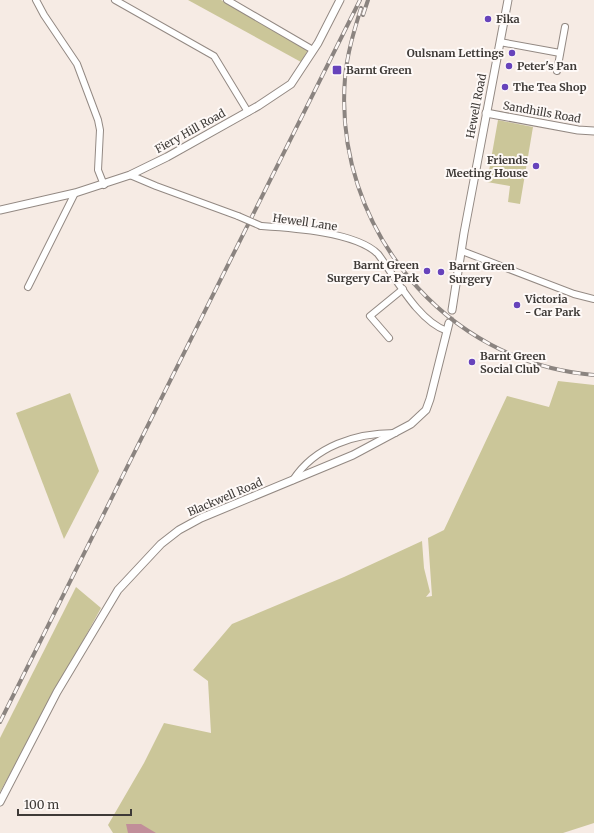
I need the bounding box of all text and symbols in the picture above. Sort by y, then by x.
place label: Fika [496,12,520,26]
marker: Fika [483,14,493,24]
place label: Oulsnam Lettings [407,46,504,60]
marker: Oulsnam Lettings [507,48,517,58]
place label: Peter's Pan [517,59,577,73]
marker: Peter's Pan [504,61,514,71]
place label: Barnt Green [346,63,412,77]
marker: Barnt Green [331,64,343,76]
street label: Hewell Road [463,72,489,140]
place label: The Tea Shop [513,80,586,94]
marker: The Tea Shop [500,82,510,92]
street label: Sandhills Road [502,98,582,126]
street label: Fiery Hill Road [152,106,228,156]
place label: Friends Meeting House [446,153,528,180]
marker: Friends Meeting House [531,161,541,171]
street label: Hewell Lane [272,211,338,233]
place label: Barnt Green Surgery Car Park [327,258,420,285]
place label: Barnt Green Surgery [449,259,515,286]
marker: Barnt Green Surgery Car Park [422,266,432,276]
marker: Barnt Green Surgery [436,267,446,277]
place label: Victoria - Car Park [524,292,581,319]
marker: Victoria - Car Park [512,300,522,310]
place label: Barnt Green Social Club [480,349,546,376]
marker: Barnt Green Social Club [467,357,477,367]
street label: Blackwell Road [185,475,265,519]
scale bar [18,791,131,817]
text: 100 m [24,797,59,812]

